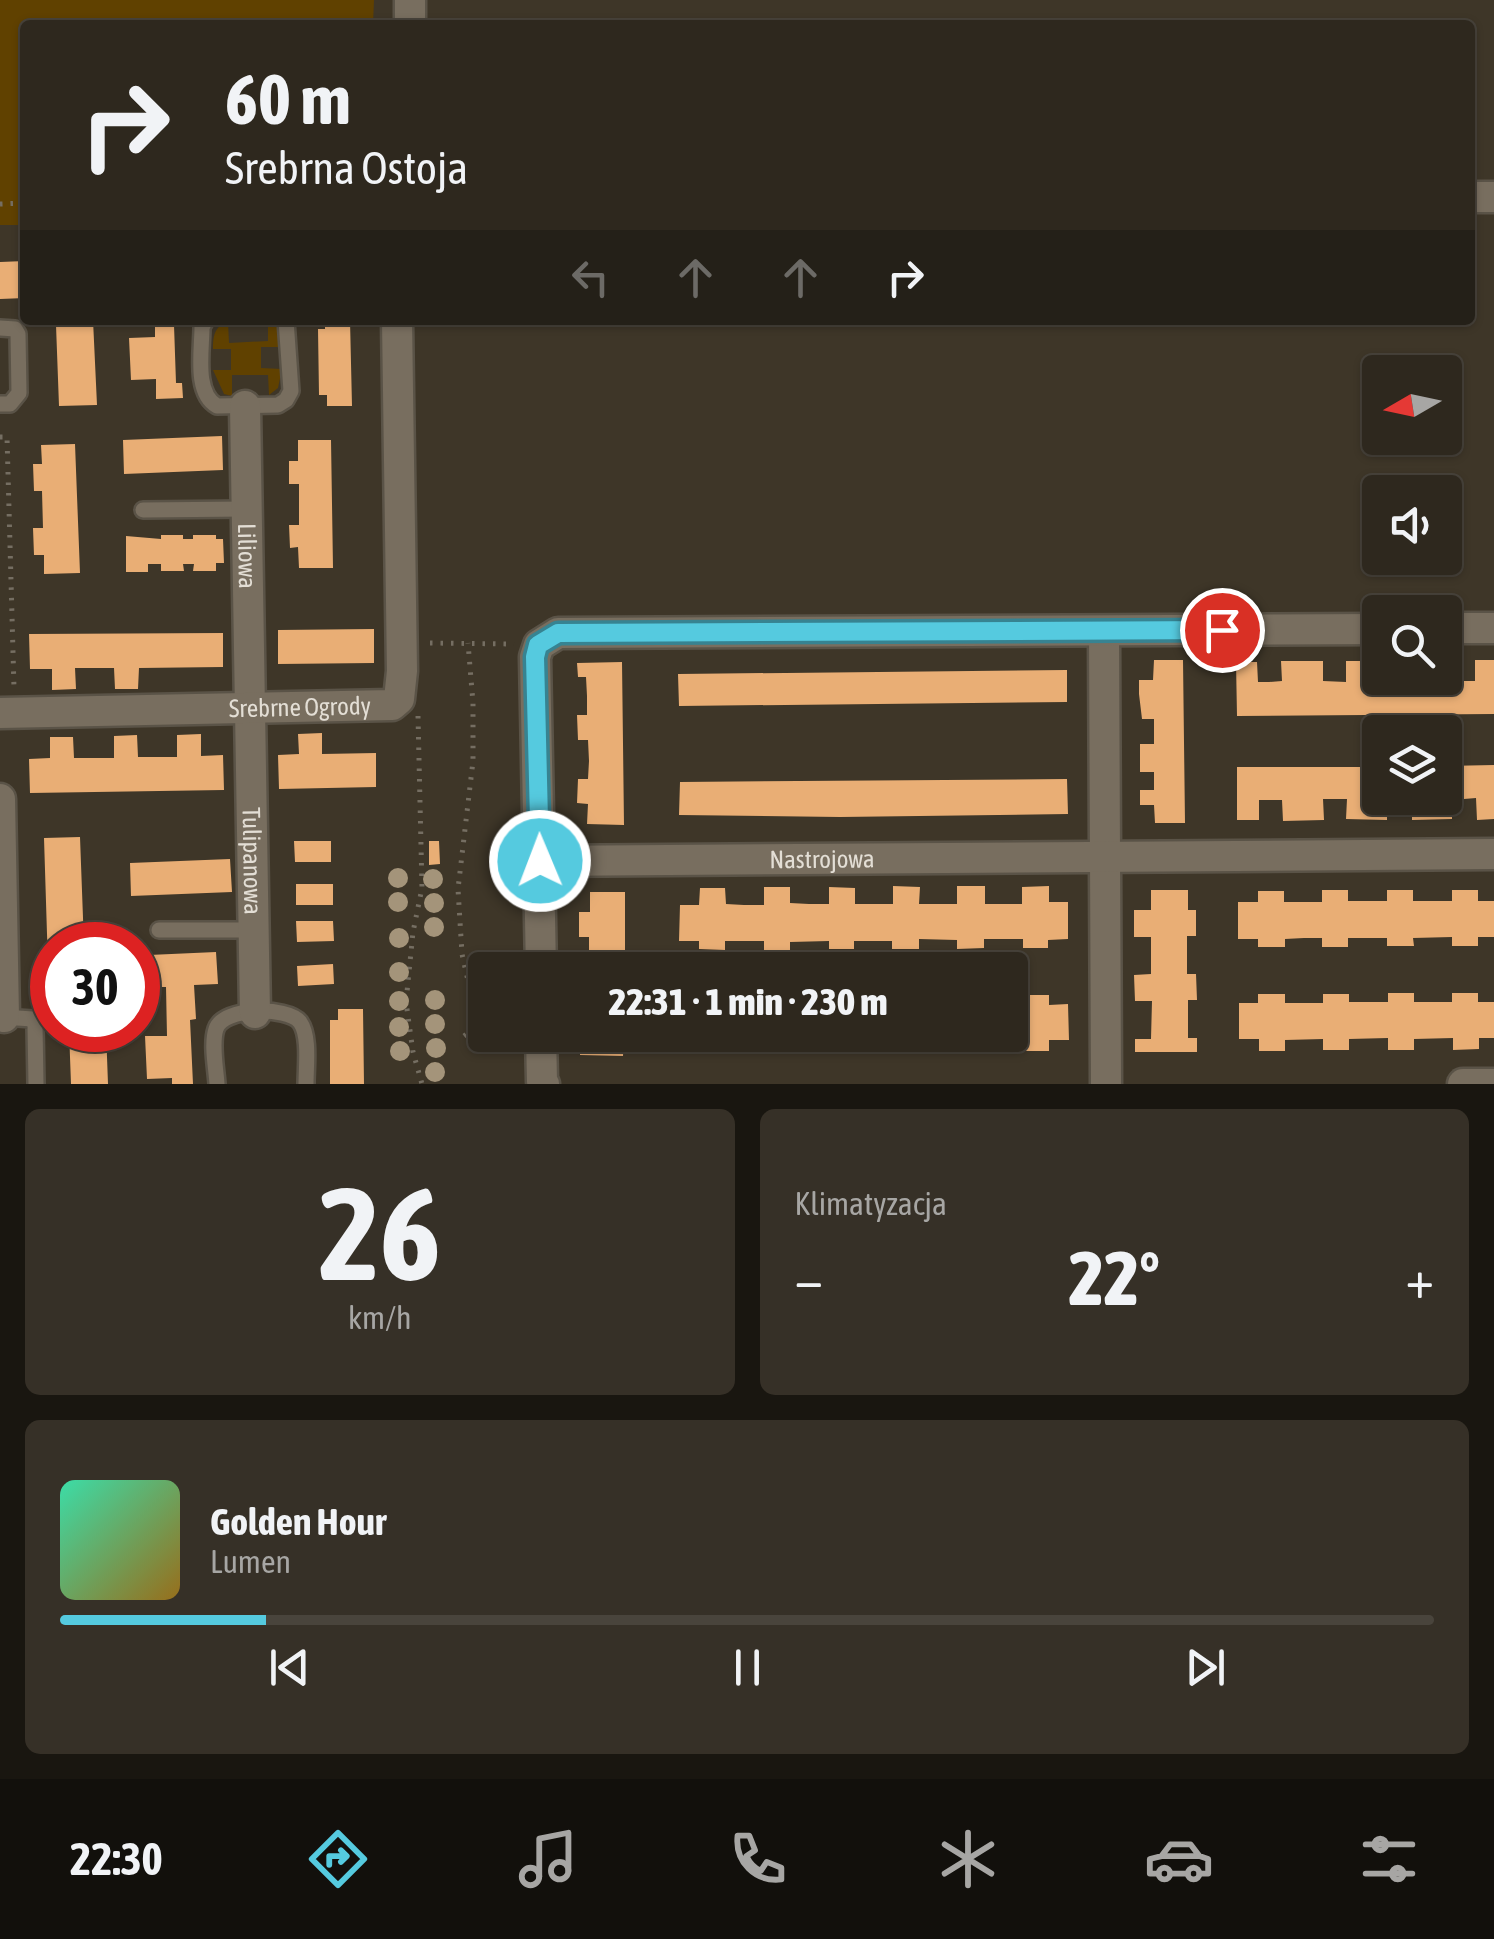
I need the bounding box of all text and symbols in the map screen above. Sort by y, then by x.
text: 60 m [225,59,351,139]
icon: right [60,60,190,190]
text: Srebrna Ostoja [225,142,468,194]
icon: left [563,250,618,305]
icon: ahead [668,250,723,305]
icon: ahead [773,250,828,305]
icon: right [878,250,933,305]
north arrow [1362,355,1462,455]
map controls [1362,355,1462,815]
button: sound [1362,475,1462,575]
street label: Liliowa [233,523,262,589]
pin [1180,588,1265,673]
button: search [1362,595,1462,695]
icon: arrive [1195,603,1250,658]
street label: Srebrne Ogrody [229,691,371,722]
button: layers [1362,715,1462,815]
street label: Tulipanowa [238,807,267,915]
position arrow [488,809,592,913]
street label: Nastrojowa [769,845,875,873]
speed limit sign: 30 [30,922,160,1052]
text: 22:31 · 1 min · 230 m [608,980,888,1023]
text: 26 [319,1159,441,1308]
text: Klimatyzacja [795,1185,947,1222]
text: 22° [1069,1235,1160,1321]
text: − [795,1247,823,1310]
text: + [1405,1247,1434,1310]
text: km/h [348,1299,411,1336]
text: Golden Hour [210,1500,386,1543]
text: Lumen [210,1543,291,1580]
icon: previous [262,1640,317,1695]
icon: pause [720,1640,775,1695]
icon: next [1178,1640,1233,1695]
icon: directions [303,1824,373,1894]
icon: music [513,1824,583,1894]
icon: phone [723,1824,793,1894]
icon: climate [933,1824,1003,1894]
icon: car [1144,1824,1214,1894]
icon: filters [1354,1824,1424,1894]
text: 22:30 [70,1833,163,1885]

